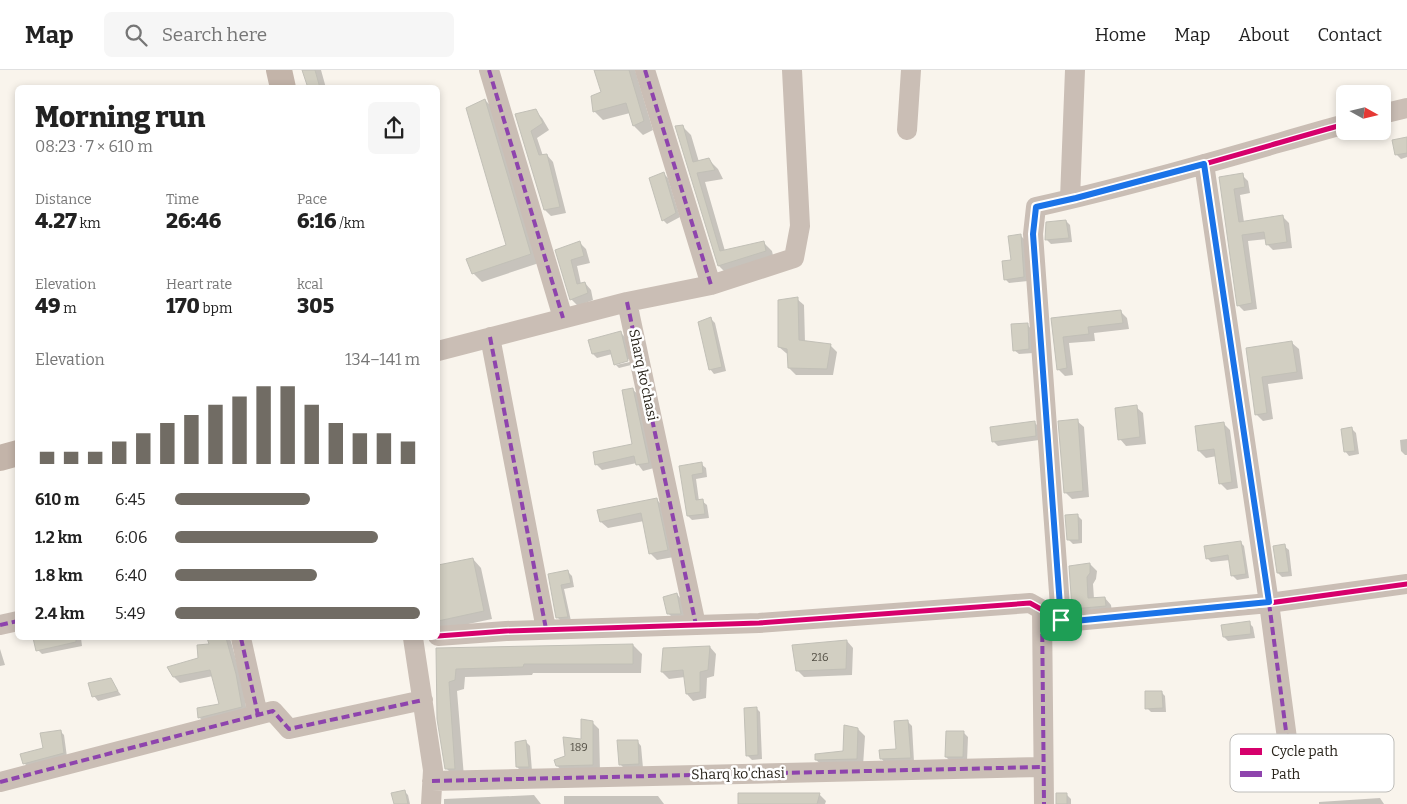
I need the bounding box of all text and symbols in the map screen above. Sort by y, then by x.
search box [104,12,454,57]
text: Map [25,21,74,49]
icon: search [122,21,150,49]
text: Search here [162,23,267,46]
text: Home [1095,24,1146,46]
text: Map [1174,24,1210,46]
text: About [1238,24,1289,46]
text: Contact [1317,24,1382,46]
north arrow [1336,85,1391,140]
map controls [1336,85,1391,140]
text: Morning run [35,101,205,134]
button: share [368,102,420,154]
text: 08:23 · 7 × 610 m [35,137,153,156]
text: Distance [35,191,92,208]
text: Time [166,191,199,208]
text: Pace [297,191,327,208]
text: 4.27 [35,208,77,234]
text: 26:46 [166,208,221,234]
text: 6:16 [297,208,336,234]
text: km [77,215,101,232]
text: /km [336,215,365,232]
text: Elevation [35,276,96,293]
text: Heart rate [166,276,232,293]
text: kcal [297,276,323,293]
text: 49 [35,293,61,319]
text: 170 [166,293,200,319]
text: 305 [297,293,334,319]
text: m [61,300,77,317]
text: bpm [200,300,232,317]
street label: Sharq ko'chasi [625,328,661,422]
text: Elevation [35,350,105,369]
text: 134–141 m [345,350,420,369]
text: 610 m [35,490,79,509]
text: 6:45 [115,490,146,509]
text: 1.2 km [35,528,82,547]
text: 6:06 [115,528,147,547]
text: 1.8 km [35,566,83,585]
text: 6:40 [115,566,147,585]
pin [1040,599,1082,641]
text: 2.4 km [35,604,85,623]
text: 5:49 [115,604,146,623]
icon: arrive [1047,606,1075,634]
house number: 216 [812,651,828,664]
legend [1230,734,1394,792]
house number: 189 [570,741,588,754]
text: Cycle path [1271,743,1338,760]
street label: Sharq ko'chasi [691,765,785,783]
text: Path [1271,766,1301,783]

